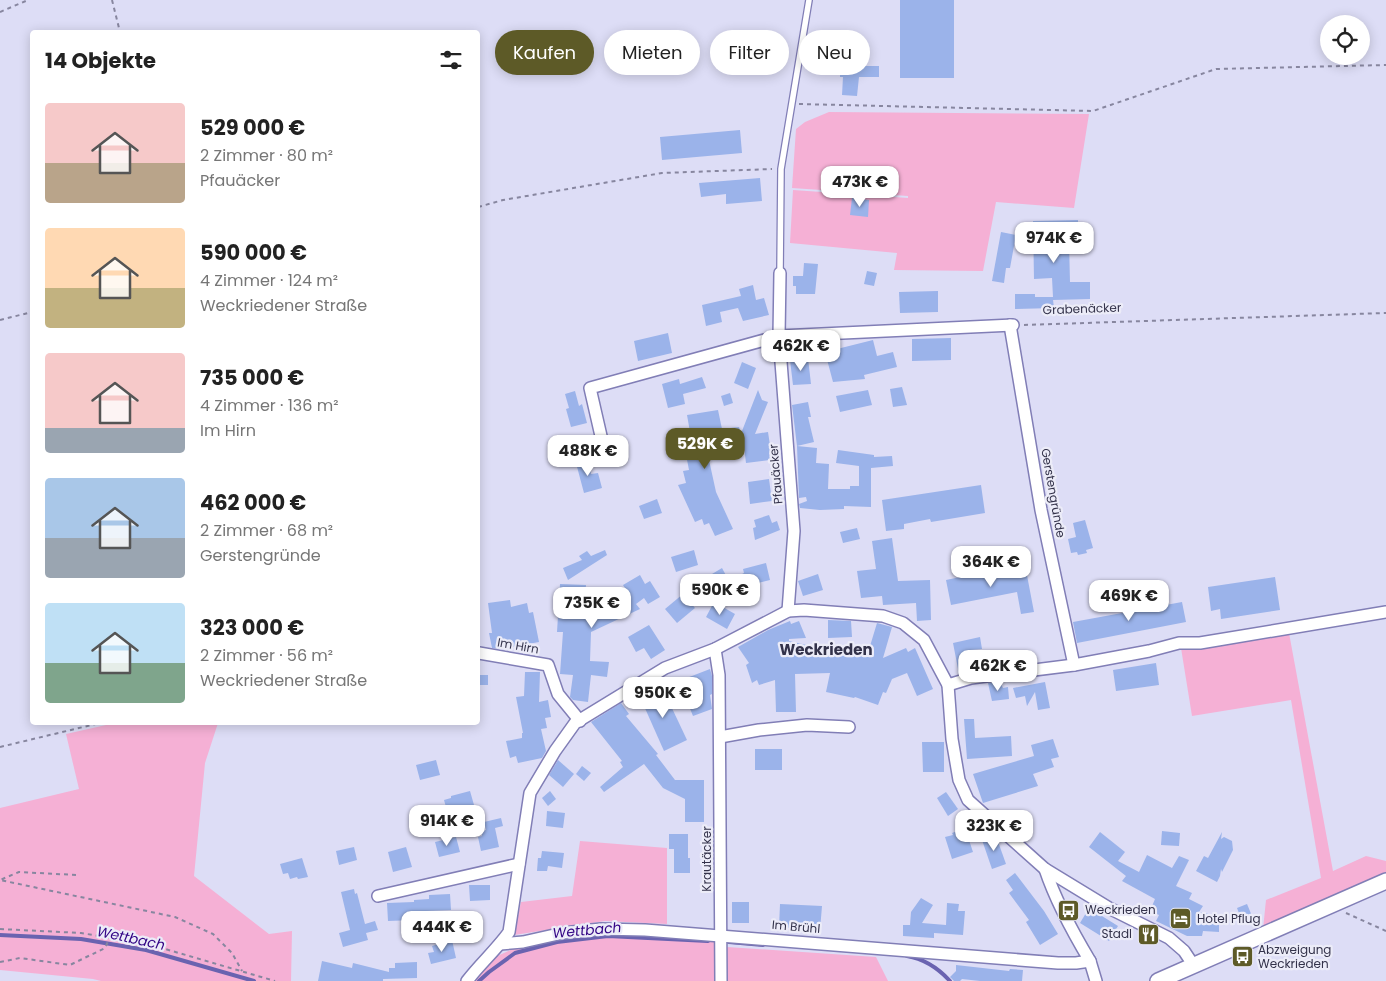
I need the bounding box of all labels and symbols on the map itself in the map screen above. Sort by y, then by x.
pin: 473K € [819,166,901,208]
pin: 974K € [1013,222,1095,264]
street label: Grabenäcker [1042,299,1122,318]
pin: 462K € [760,330,842,372]
pin: 529K € [664,428,746,470]
pin: 488K € [547,434,629,477]
street label: Pfauäcker [764,443,787,505]
street label: Gerstengründe [1037,447,1070,539]
pin: 364K € [950,546,1032,588]
pin: 590K € [679,574,761,616]
pin: 469K € [1088,580,1170,622]
pin: 735K € [551,586,633,629]
street label: Im Hirn [496,633,540,658]
district label: Weckrieden [780,639,873,660]
pin: 462K € [957,650,1039,692]
pin: 950K € [622,676,704,719]
pin: 914K € [406,804,488,847]
pin: 323K € [953,810,1035,852]
street label: Krautäcker [698,826,715,892]
bus stop icon: Weckrieden [1057,898,1081,922]
place label: Weckrieden [1085,901,1156,918]
hotel icon: Hotel Pflug [1169,907,1193,931]
pin: 444K € [401,910,483,953]
place label: Hotel Pflug [1197,910,1261,927]
street label: Im Brühl [771,916,821,937]
water label: Wettbach [552,917,622,943]
water label: Wettbach [95,921,167,955]
restaurant icon: Stadl [1136,922,1160,946]
place label: Stadl [1101,925,1132,942]
place label: Abzweigung Weckrieden [1258,941,1331,972]
bus stop icon: Abzweigung Weckrieden [1230,945,1254,969]

